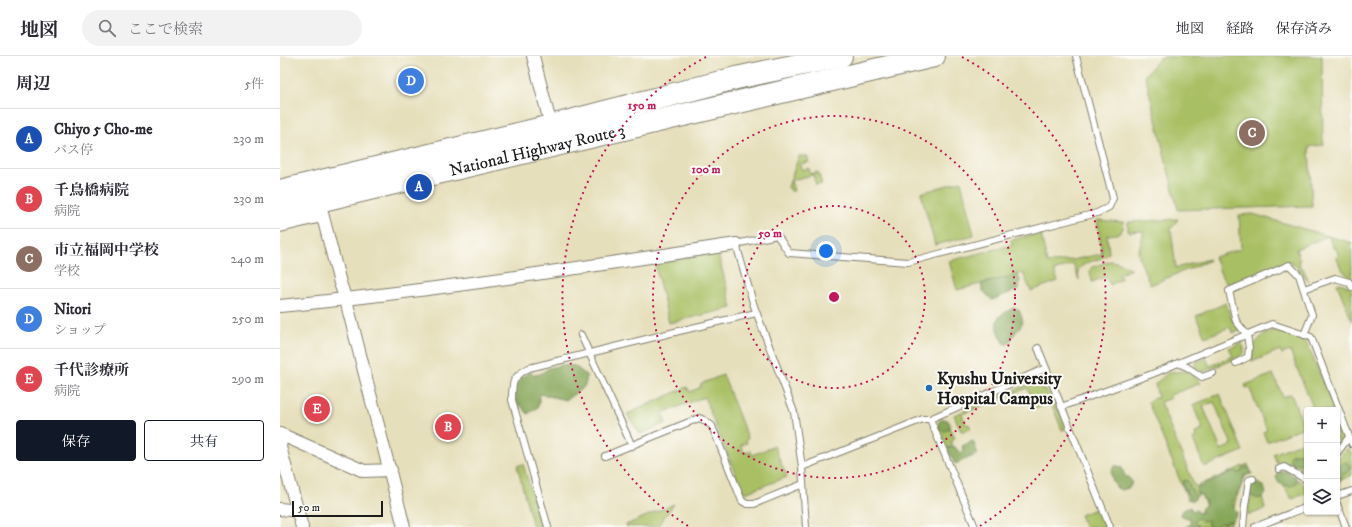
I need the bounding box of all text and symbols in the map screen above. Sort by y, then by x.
search box [82,10,362,46]
icon: search [96,17,118,39]
text: 地図 [20,19,58,42]
text: ここで検索 [128,20,203,39]
text: 地図 [1176,20,1204,38]
text: 経路 [1226,20,1254,38]
text: 保存済み [1276,20,1332,38]
pin: D [398,66,424,96]
text: 周辺 [16,73,50,95]
text: 5件 [245,76,264,92]
text: 150 m [628,98,656,113]
pin: C [1239,118,1265,148]
street label: National Highway Route 3 [447,119,627,182]
text: Chiyo 5 Cho-me [54,120,153,139]
text: A [25,131,33,147]
text: 230 m [233,131,264,147]
text: バス停 [54,142,93,158]
text: 100 m [692,162,720,177]
pin: A [406,172,432,202]
text: 千鳥橋病院 [54,181,129,200]
text: B [25,191,33,207]
text: 230 m [233,191,264,207]
text: 病院 [54,203,80,219]
text: 50 m [757,226,782,241]
text: 市立福岡中学校 [54,241,159,260]
your location [816,241,836,261]
text: C [25,251,33,267]
text: 240 m [231,251,264,267]
text: 学校 [54,263,80,279]
centre of rings [827,290,841,304]
text: Nitori [54,300,91,319]
text: D [24,311,34,327]
text: 250 m [232,311,264,327]
text: ショップ [54,322,106,338]
text: 千代診療所 [54,361,129,380]
place label: Kyushu University Hospital Campus [937,368,1062,410]
text: E [24,371,34,387]
text: 290 m [232,371,264,387]
text: 病院 [54,383,80,399]
marker: Kyushu University Hospital Campus [924,383,934,393]
pin: E [304,394,330,424]
map controls [1304,407,1340,515]
button: + [1304,407,1340,443]
pin: B [435,412,461,442]
button: 保存 [16,420,136,461]
button: 共有 [144,420,264,461]
button: − [1304,443,1340,479]
button: layers [1304,479,1340,515]
scale bar [292,499,383,518]
text: 50 m [298,501,320,515]

